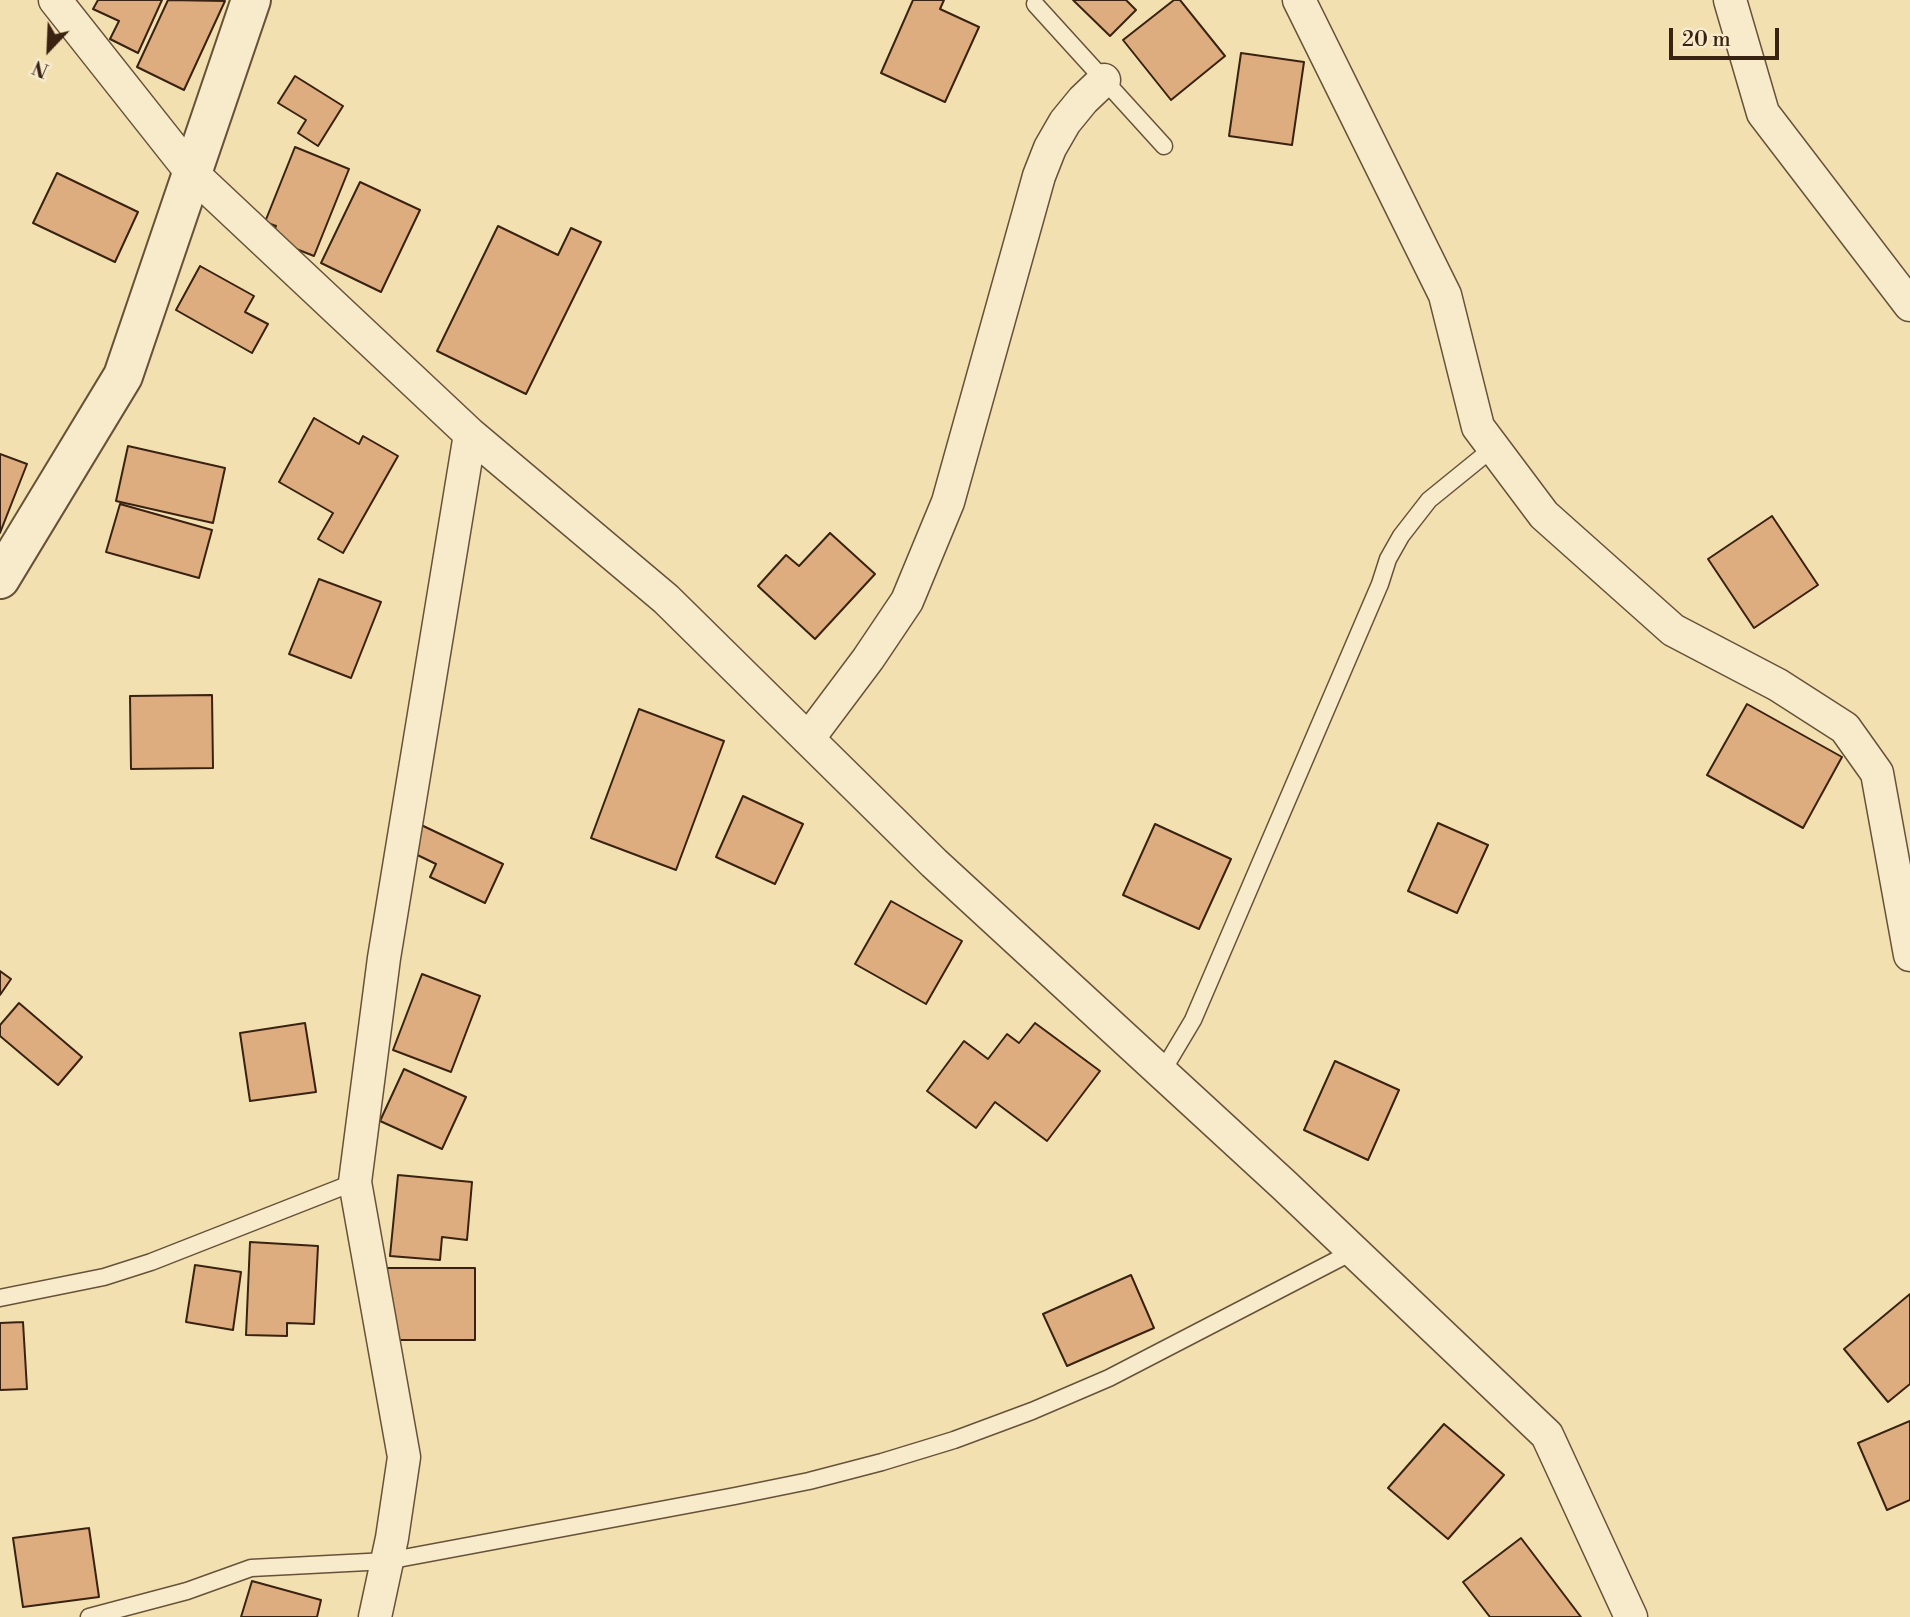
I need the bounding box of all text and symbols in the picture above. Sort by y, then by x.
north arrow [14,14,84,84]
scale bar [1672,14,1782,58]
text: 20 m [1682,27,1731,53]
text: N [29,54,52,82]

